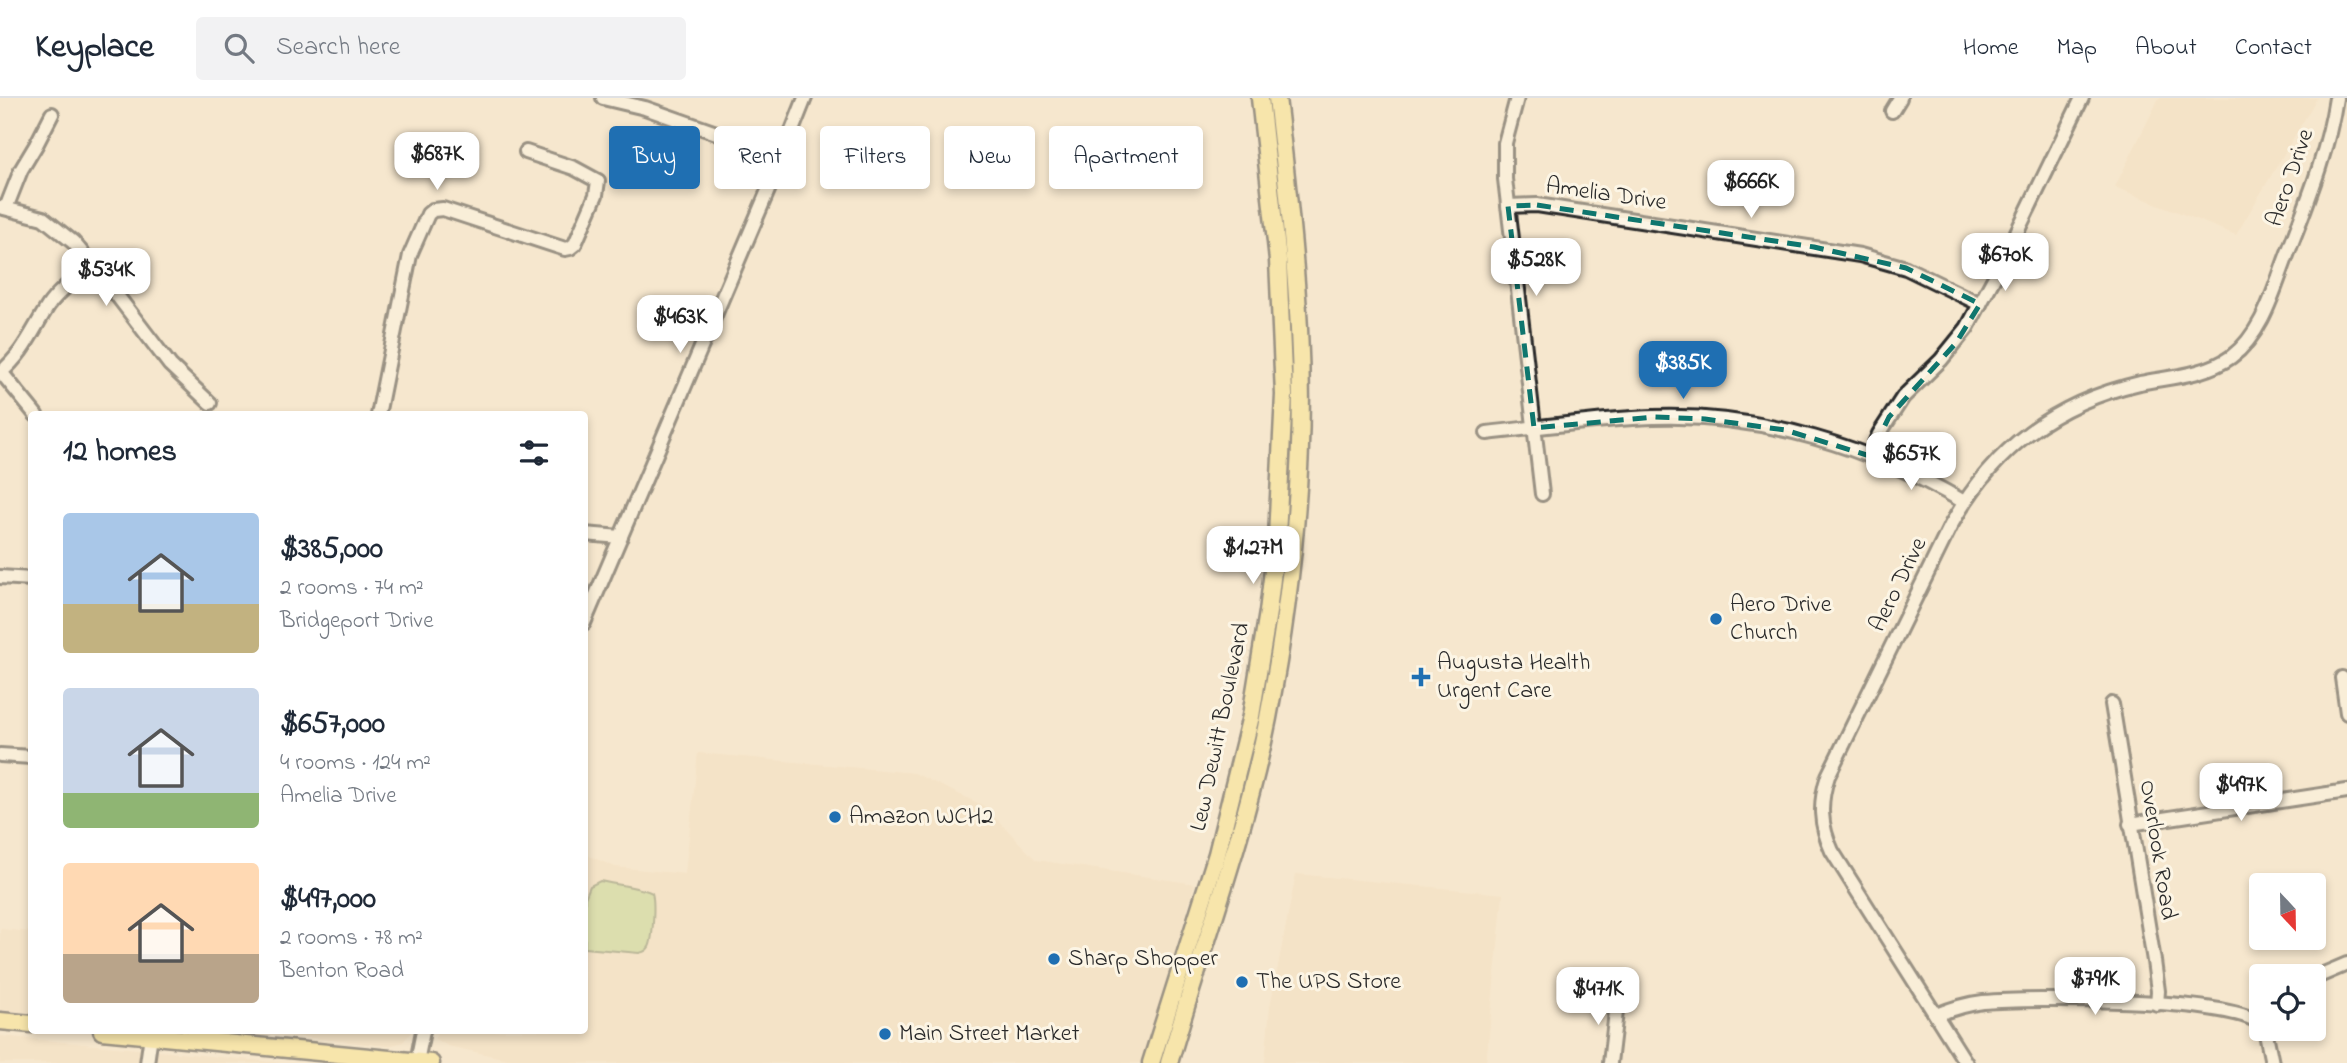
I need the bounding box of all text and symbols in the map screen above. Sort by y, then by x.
search box [196,17,686,80]
text: Keyplace [35,24,154,72]
icon: search [220,29,258,67]
text: Search here [276,29,400,67]
text: Home [1963,31,2019,66]
text: Map [2057,31,2097,66]
text: About [2135,31,2197,66]
text: Contact [2235,31,2312,66]
street label: Aero Drive [2258,124,2324,232]
chip: Buy [609,126,700,189]
chip: Rent [714,126,806,189]
chip: Filters [820,126,930,189]
chip: New [944,126,1035,189]
chip: Apartment [1049,126,1203,189]
pin: $687K [388,132,486,192]
text: $687K [410,138,464,171]
pin: $666K [1702,160,1800,220]
text: $666K [1723,166,1779,199]
street label: Amelia Drive [1543,169,1669,221]
pin: $670K [1956,234,2054,293]
pin: $528K [1487,238,1585,298]
text: $670K [1978,239,2032,272]
text: $528K [1507,244,1565,277]
pin: $534K [57,248,155,308]
text: $534K [77,254,135,287]
pin: $463K [631,296,729,355]
text: $463K [653,301,707,334]
pin: $385K [1634,342,1732,401]
text: $385K [1655,347,1711,380]
text: 12 homes [63,431,177,475]
pin: $657K [1862,432,1960,492]
icon: filters [515,434,553,472]
text: $657K [1882,438,1940,471]
pin: $1.27M [1196,526,1310,586]
text: $385,000 [280,528,383,572]
street label: Aero Drive [1861,531,1937,638]
text: $1.27M [1223,532,1283,565]
icon: home [119,541,203,625]
text: 2 rooms · 74 m² [280,572,424,605]
place label: Aero Drive Church [1730,588,1832,651]
text: Bridgeport Drive [280,605,433,638]
marker: Aero Drive Church [1708,611,1724,627]
street label: Lew Dewitt Boulevard [1182,619,1260,834]
place label: Augusta Health Urgent Care [1437,646,1590,709]
marker: Augusta Health Urgent Care [1411,667,1431,687]
text: $657,000 [280,703,385,747]
icon: home [119,716,203,800]
text: 4 rooms · 124 m² [280,747,431,780]
pin: $497K [2192,764,2290,823]
text: $497K [2216,769,2266,802]
street label: Overlook Road [2129,778,2185,923]
text: Amelia Drive [280,780,397,813]
place label: Amazon WCH2 [849,800,993,835]
marker: Amazon WCH2 [827,809,843,825]
north arrow [2249,873,2326,950]
map controls [2249,873,2326,1041]
text: $497,000 [280,878,376,922]
icon: home [119,891,203,975]
text: 2 rooms · 78 m² [280,922,423,955]
place label: Sharp Shopper [1068,942,1218,977]
marker: Sharp Shopper [1046,951,1062,967]
text: Benton Road [280,955,404,988]
pin: $791K [2046,958,2144,1017]
text: $791K [2071,963,2119,996]
button: locate [2249,964,2326,1041]
place label: The UPS Store [1256,965,1401,1000]
pin: $471K [1549,968,1647,1027]
text: $471K [1572,973,1624,1006]
marker: The UPS Store [1234,974,1250,990]
place label: Main Street Market [899,1017,1079,1052]
marker: Main Street Market [877,1026,893,1042]

